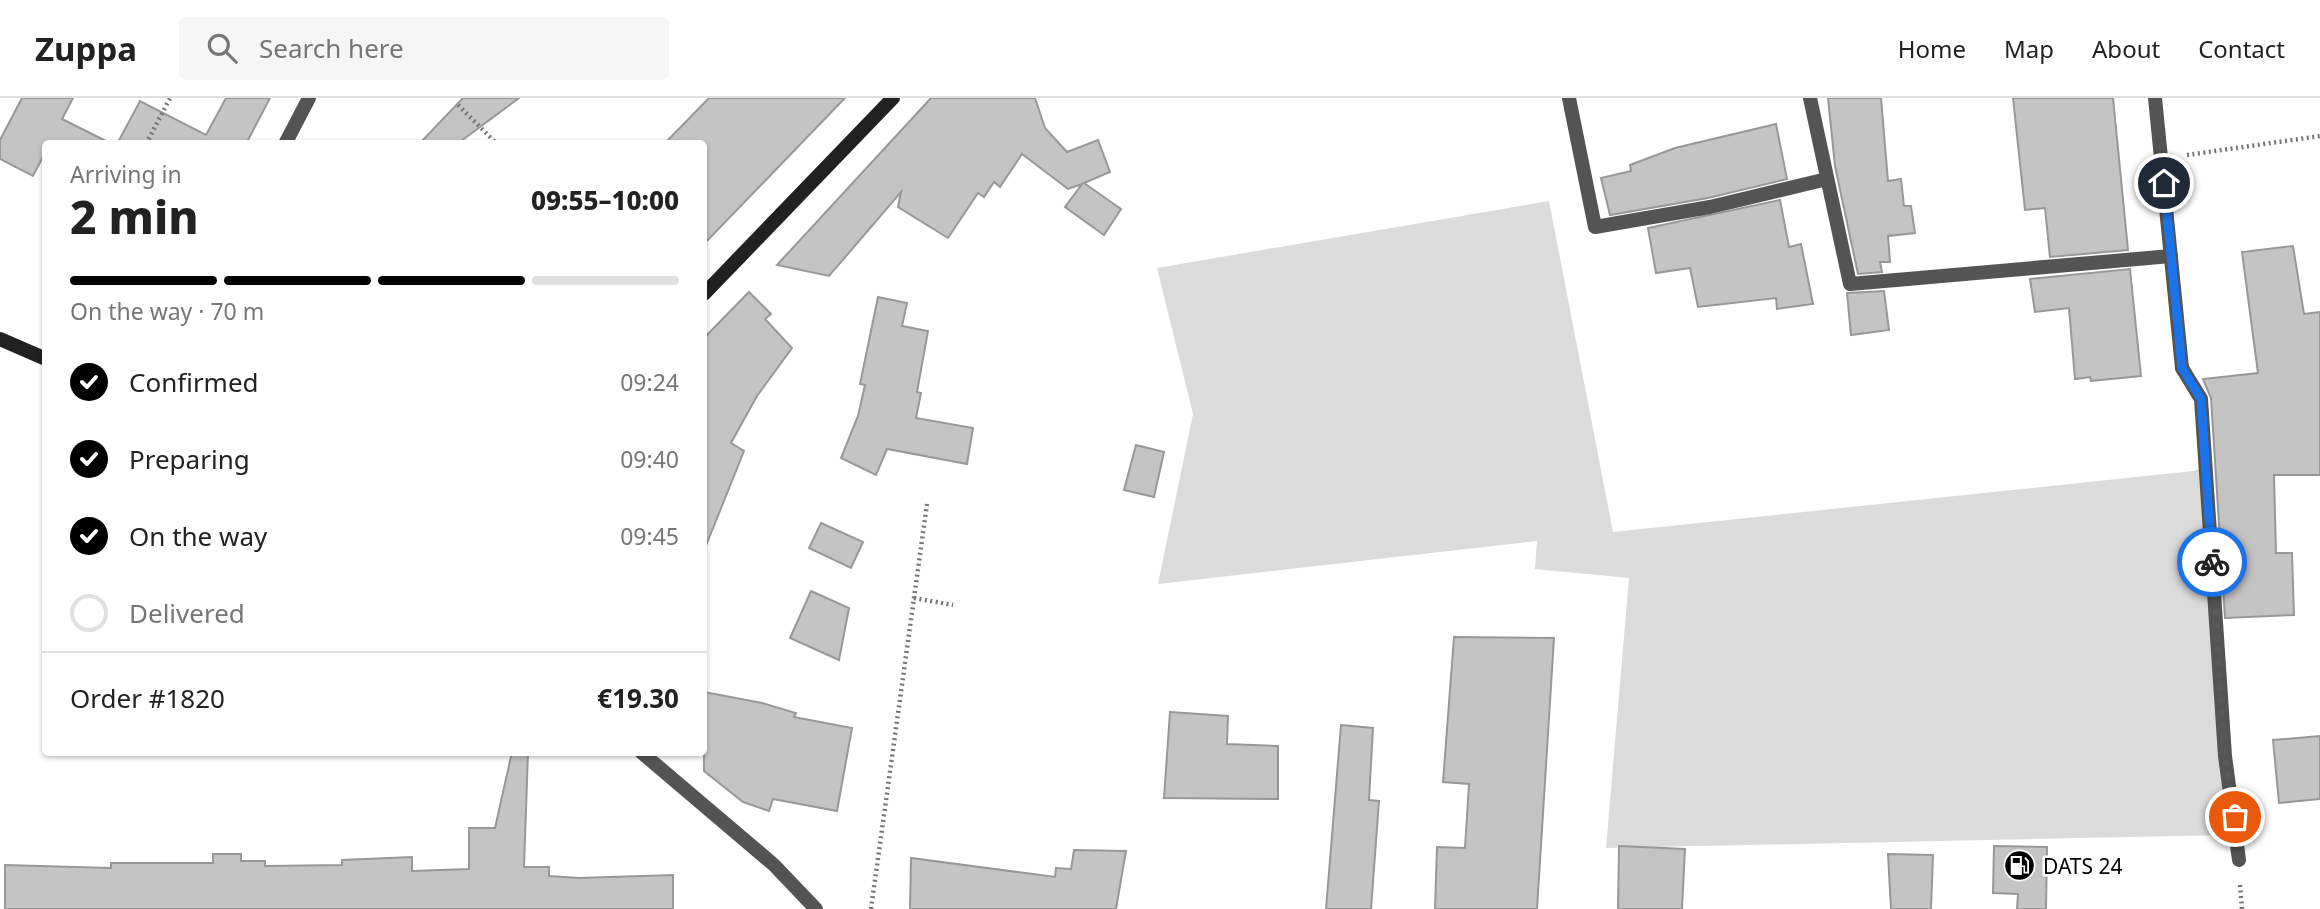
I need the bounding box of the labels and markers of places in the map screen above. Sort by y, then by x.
pin [2134,153,2194,213]
pin [2205,787,2265,847]
fuel station icon: DATS 24 [2003,849,2037,883]
place label: DATS 24 [2043,852,2123,880]

